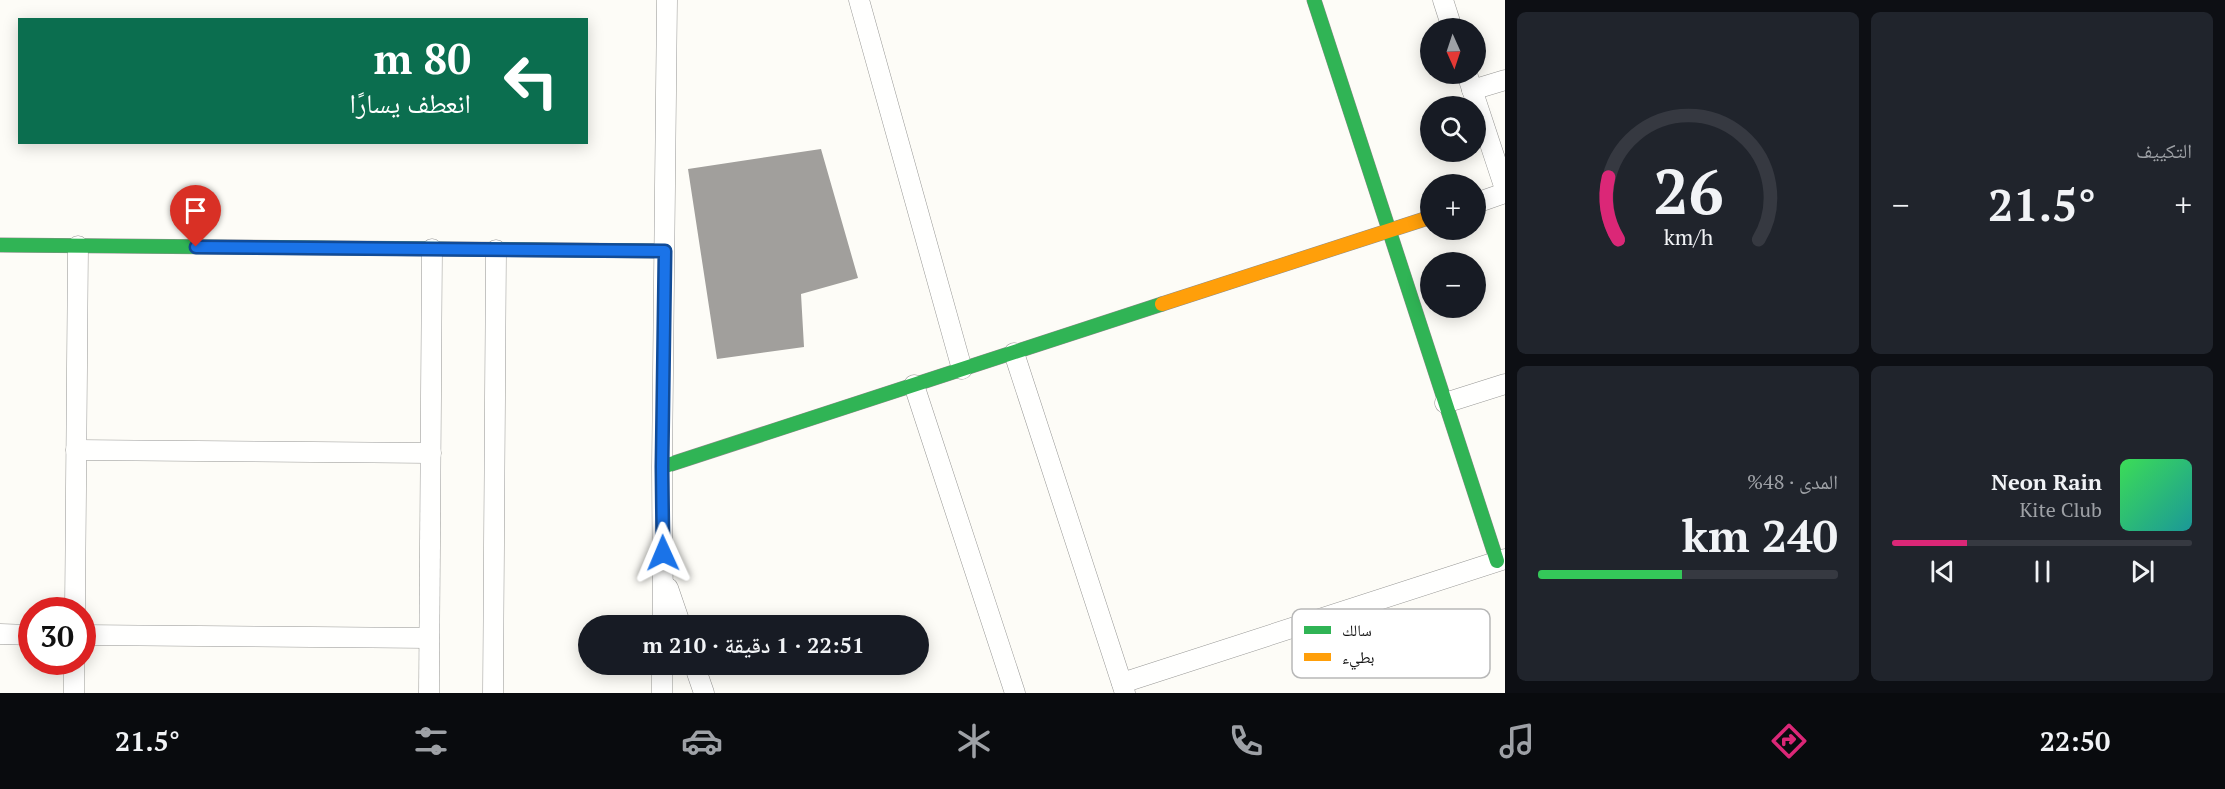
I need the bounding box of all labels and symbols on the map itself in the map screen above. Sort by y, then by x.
north arrow [1420,18,1486,84]
pin [170,185,221,247]
position arrow [631,521,695,585]
speed limit sign: 30 [18,597,96,675]
legend [1292,609,1490,678]
text: سالك [1342,619,1372,641]
text: بطيء [1342,646,1374,670]

